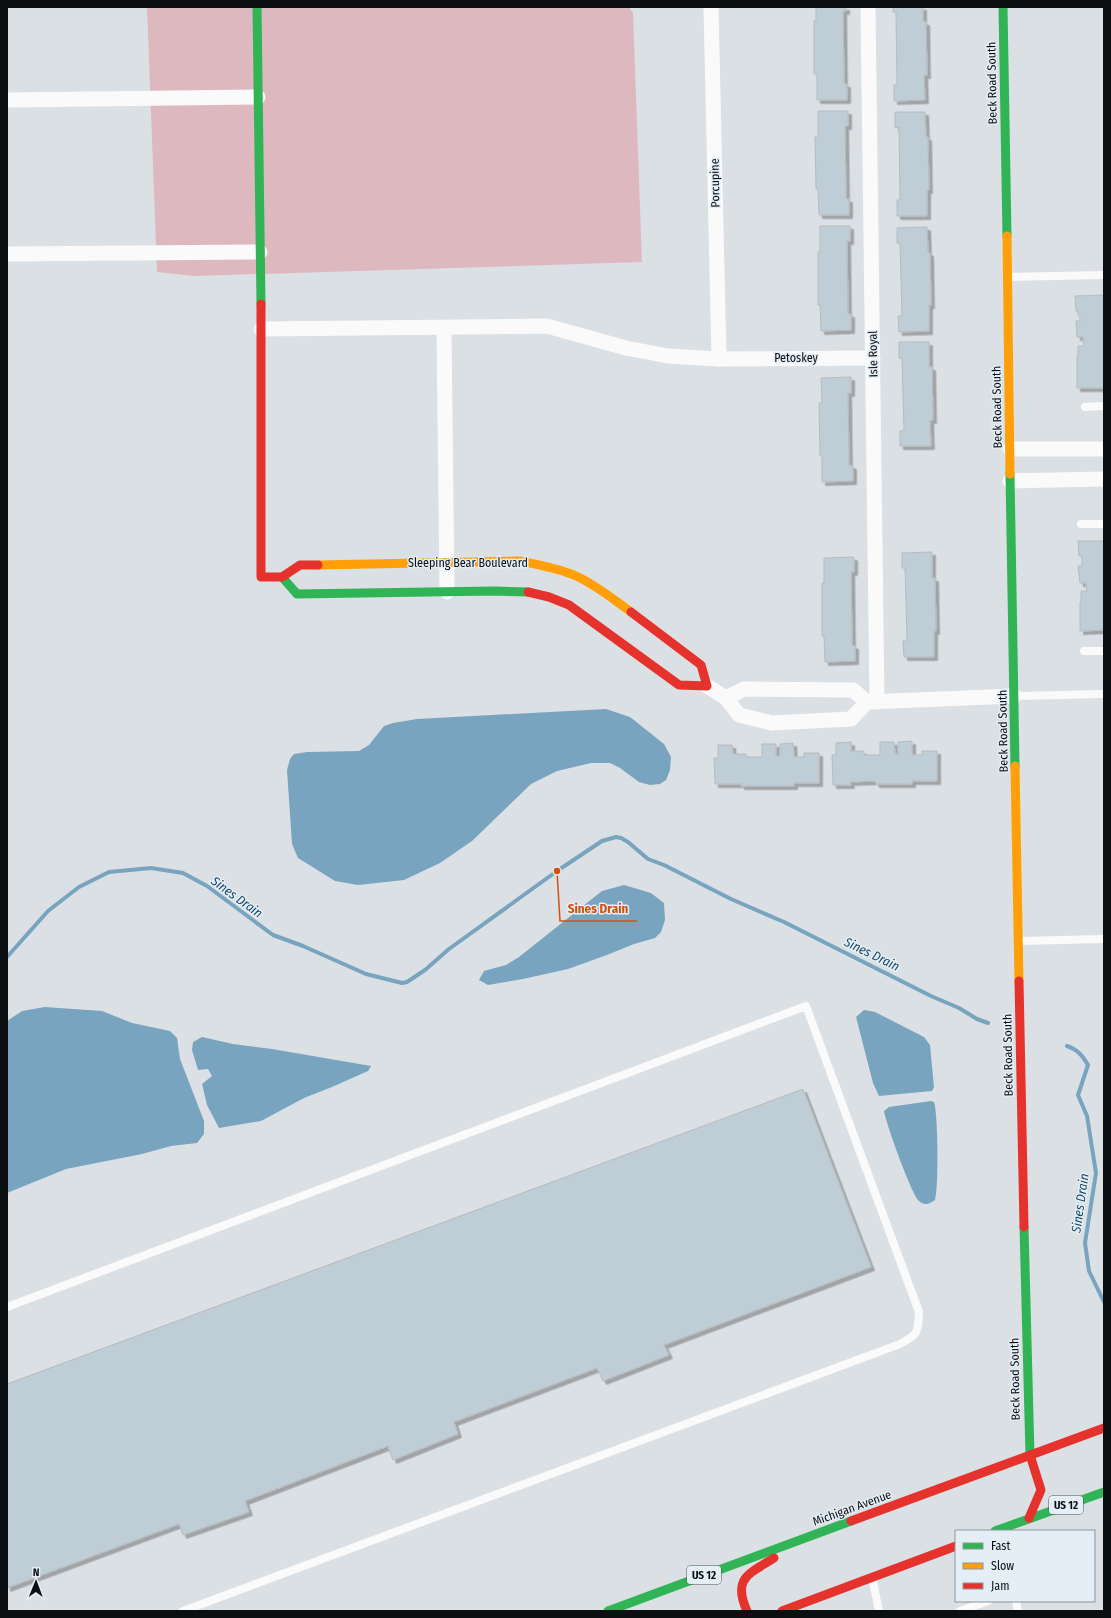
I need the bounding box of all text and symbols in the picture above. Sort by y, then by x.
street label: Beck Road South [984,42,1000,124]
street label: Porcupine [708,158,722,208]
street label: Isle Royal [866,330,880,378]
street label: Petoskey [774,351,819,365]
street label: Beck Road South [989,366,1005,448]
street label: Sleeping Bear Boulevard [408,556,528,570]
street label: Beck Road South [995,690,1011,772]
water label: Sines Drain [208,873,266,921]
callout: Sines Drain [560,896,637,921]
text: Sines Drain [568,901,629,916]
water label: Sines Drain [841,934,902,974]
street label: Beck Road South [1000,1014,1016,1096]
water label: Sines Drain [1068,1172,1092,1235]
street label: Beck Road South [1007,1338,1023,1420]
street label: Michigan Avenue [811,1487,893,1529]
road number: US 12 [1049,1496,1083,1514]
legend [955,1530,1095,1602]
text: Fast [991,1539,1010,1553]
text: Slow [991,1559,1014,1573]
north arrow [16,1562,56,1602]
text: N [33,1566,40,1579]
road number: US 12 [687,1566,721,1584]
text: Jam [991,1579,1009,1593]

